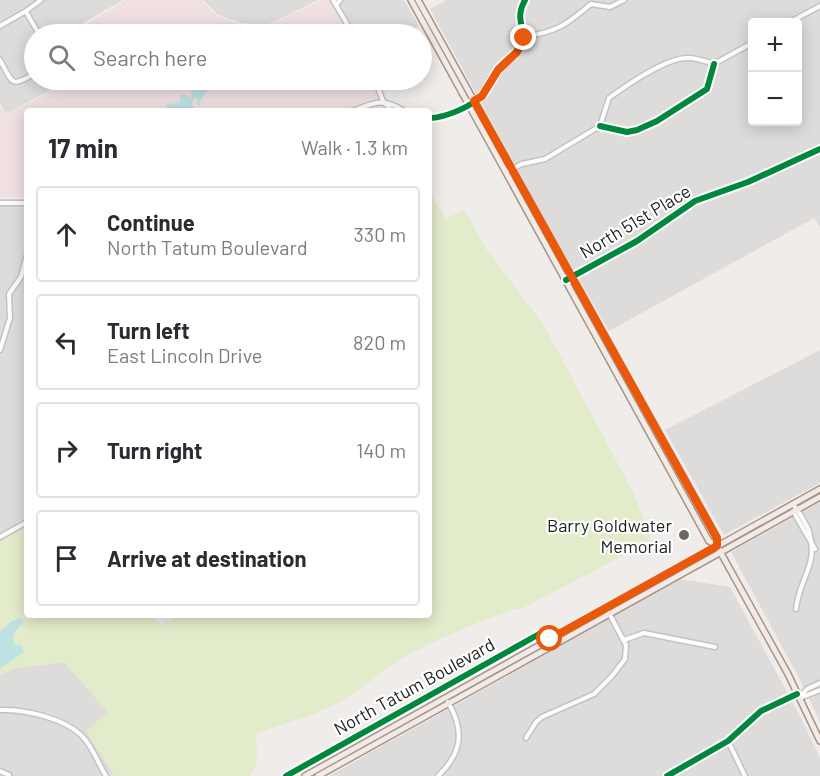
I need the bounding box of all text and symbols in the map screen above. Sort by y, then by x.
map controls [748,18,802,126]
button: + [748,18,802,72]
search box [24,24,432,90]
route end [510,24,536,50]
icon: search [45,41,78,74]
text: Search here [93,44,207,70]
button: − [748,72,802,126]
text: 17 min [48,132,118,163]
text: Walk · 1.3 km [301,135,408,159]
street label: North 51st Place [576,179,694,263]
text: Continue [107,209,195,235]
icon: ahead [50,218,83,251]
text: 330 m [354,222,406,246]
text: North Tatum Boulevard [107,235,308,259]
text: Turn left [107,317,190,343]
icon: left [50,326,83,359]
text: 820 m [353,330,406,354]
text: East Lincoln Drive [107,343,262,367]
icon: right [50,434,83,467]
text: Turn right [107,437,202,463]
text: 140 m [356,438,406,462]
place label: Barry Goldwater Memorial [547,514,672,557]
marker: Barry Goldwater Memorial [677,528,691,542]
icon: arrive [50,542,83,575]
text: Arrive at destination [107,545,306,571]
route start [536,625,562,651]
street label: North Tatum Boulevard [330,633,498,739]

